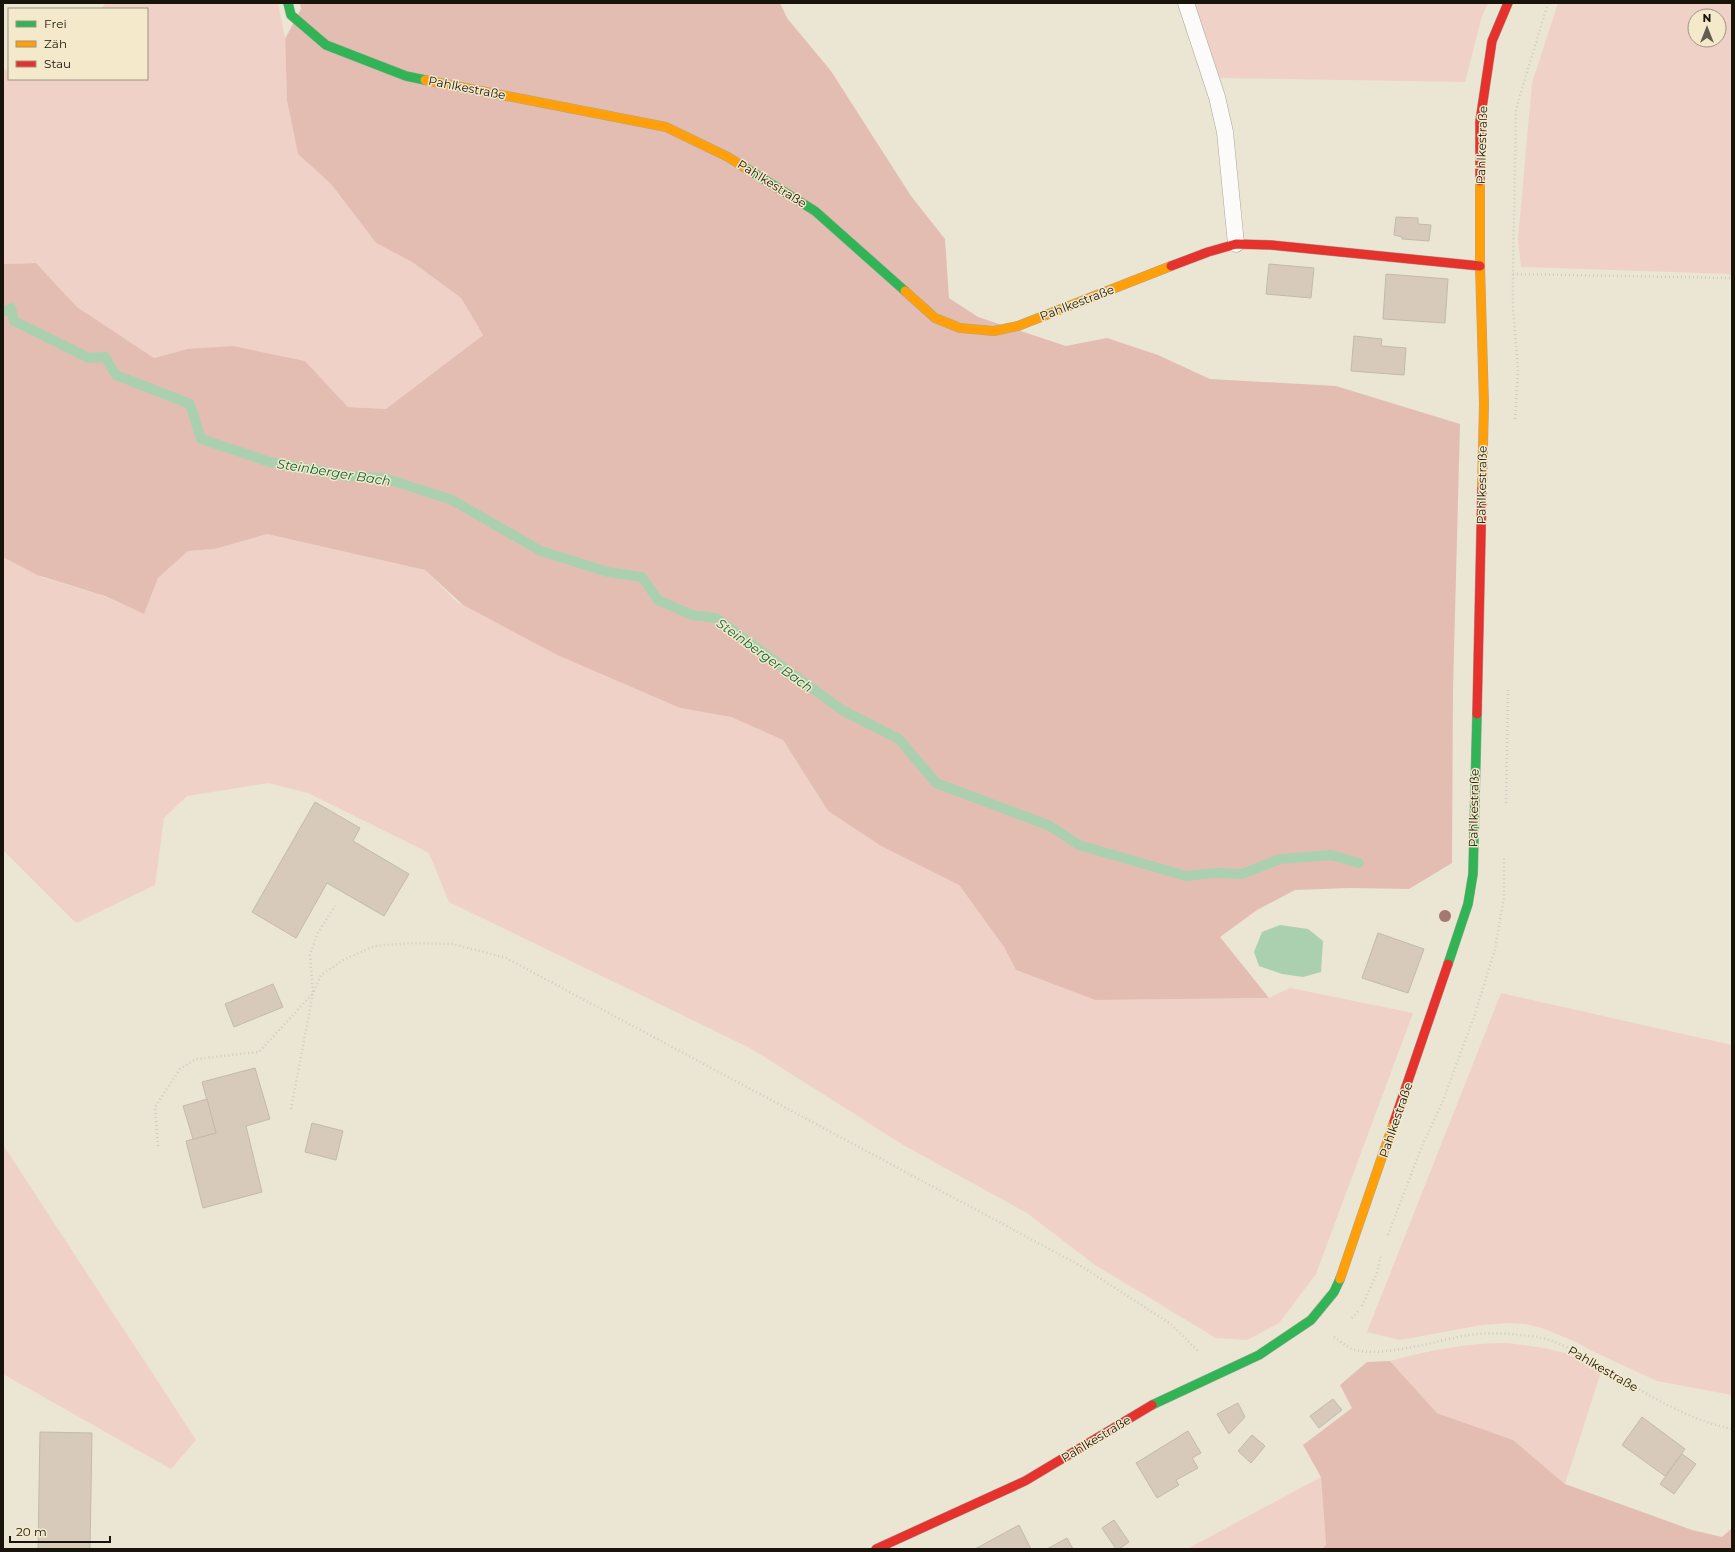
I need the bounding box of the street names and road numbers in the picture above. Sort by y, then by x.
street label: Pahlkestraße [427,73,507,102]
street label: Pahlkestraße [1473,106,1490,184]
street label: Pahlkestraße [735,156,809,211]
street label: Pahlkestraße [1038,281,1116,324]
street label: Pahlkestraße [1473,446,1490,524]
street label: Pahlkestraße [1465,769,1482,847]
street label: Pahlkestraße [1376,1080,1415,1159]
street label: Pahlkestraße [1566,1342,1641,1395]
street label: Pahlkestraße [1058,1412,1133,1465]

